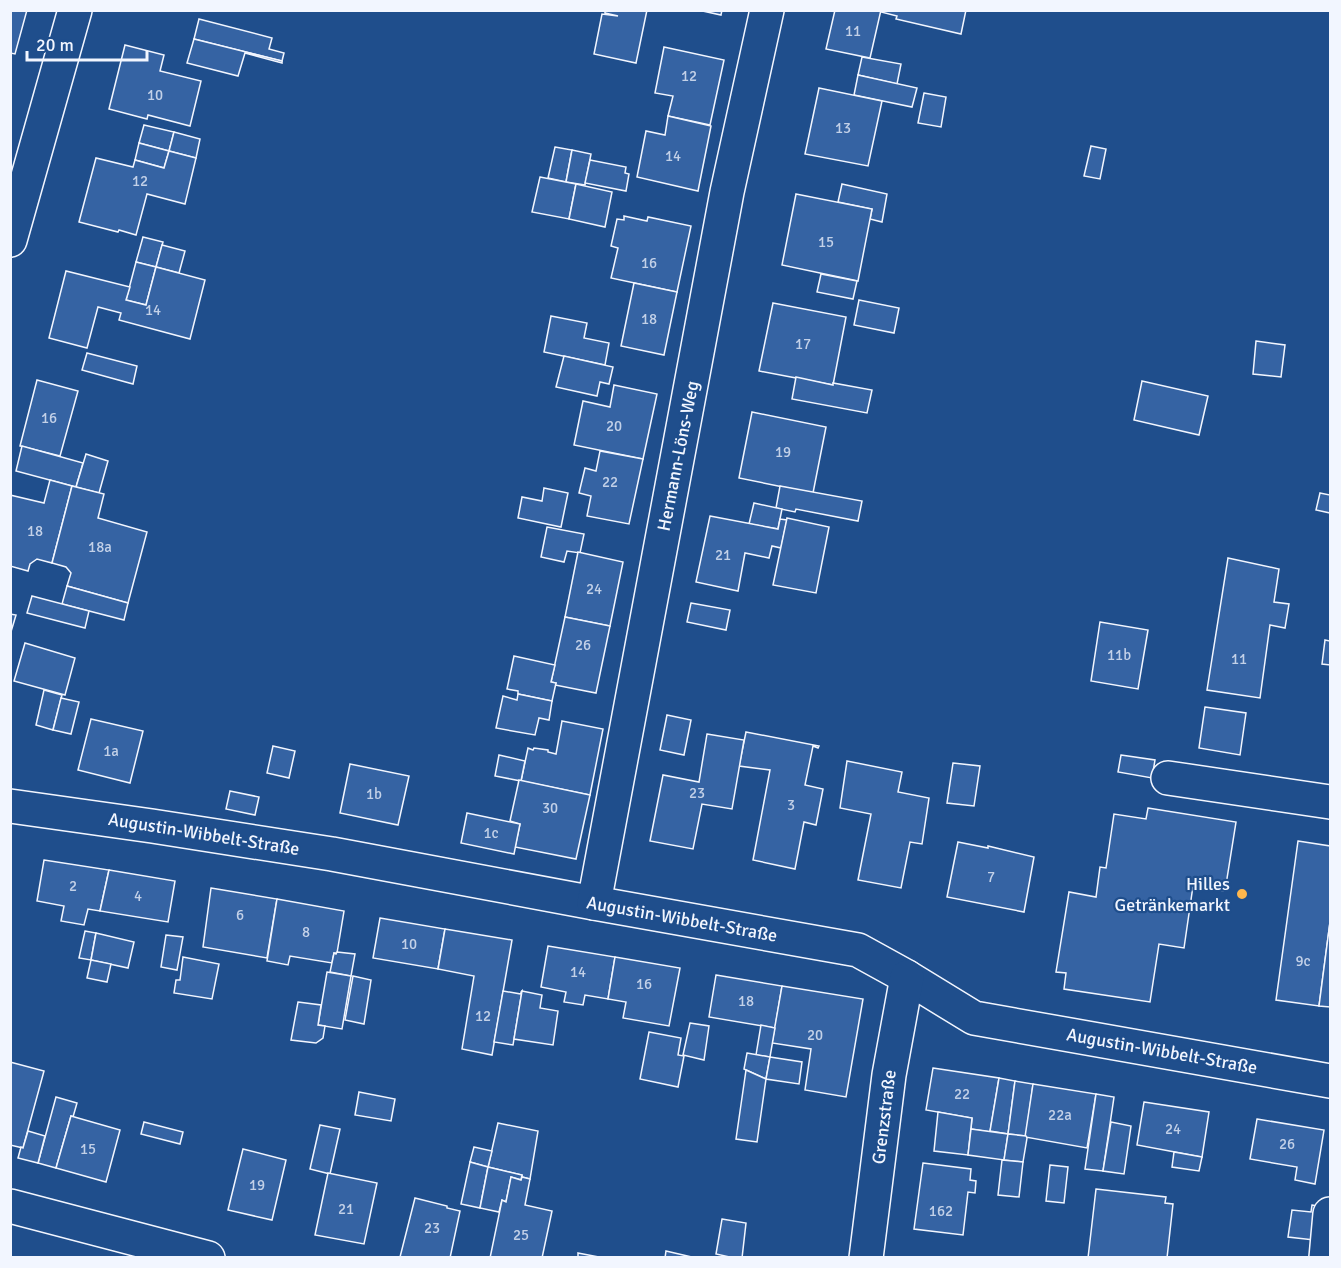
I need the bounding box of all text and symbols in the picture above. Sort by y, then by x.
house number: 11 [845,22,861,40]
scale bar [27,24,147,62]
text: 20 m [36,34,74,56]
house number: 12 [681,67,697,85]
house number: 10 [147,86,163,104]
house number: 13 [835,119,851,137]
house number: 14 [665,147,681,165]
house number: 12 [132,172,148,190]
house number: 15 [818,233,834,251]
house number: 16 [641,254,657,272]
house number: 14 [145,301,161,319]
house number: 18 [641,310,657,328]
house number: 17 [795,335,811,353]
street label: Hermann-Löns-Weg [653,379,703,533]
house number: 16 [41,409,57,427]
house number: 20 [606,417,622,435]
house number: 19 [775,443,791,461]
house number: 22 [602,473,618,491]
house number: 18 [27,522,43,540]
house number: 18a [88,538,112,556]
house number: 21 [715,546,731,564]
house number: 24 [586,580,602,598]
house number: 26 [575,636,591,654]
house number: 11b [1107,646,1131,664]
house number: 11 [1231,650,1247,668]
house number: 1a [103,742,119,760]
house number: 23 [689,784,705,802]
house number: 1b [366,785,382,803]
house number: 3 [787,796,795,814]
house number: 30 [542,799,558,817]
street label: Augustin-Wibbelt-Straße [107,808,301,860]
house number: 1c [483,824,499,842]
house number: 7 [987,868,995,886]
place label: Hilles Getränkemarkt [1115,873,1230,916]
house number: 2 [69,877,77,895]
house number: 4 [134,887,142,905]
marker: Hilles Getränkemarkt [1235,887,1249,901]
street label: Augustin-Wibbelt-Straße [585,891,779,947]
house number: 6 [236,906,244,924]
house number: 8 [302,923,310,941]
house number: 10 [401,935,417,953]
house number: 9c [1295,952,1311,970]
house number: 14 [570,963,586,981]
house number: 16 [636,975,652,993]
house number: 18 [738,992,754,1010]
house number: 12 [475,1007,491,1025]
street label: Augustin-Wibbelt-Straße [1065,1023,1259,1079]
house number: 20 [807,1026,823,1044]
street label: Grenzstraße [867,1069,901,1165]
house number: 22 [954,1085,970,1103]
house number: 22a [1048,1106,1072,1124]
house number: 24 [1165,1120,1181,1138]
house number: 26 [1279,1135,1295,1153]
house number: 15 [80,1140,96,1158]
house number: 19 [249,1176,265,1194]
house number: 21 [338,1200,354,1218]
house number: 162 [929,1202,953,1220]
house number: 23 [424,1219,440,1237]
house number: 25 [513,1226,529,1244]

